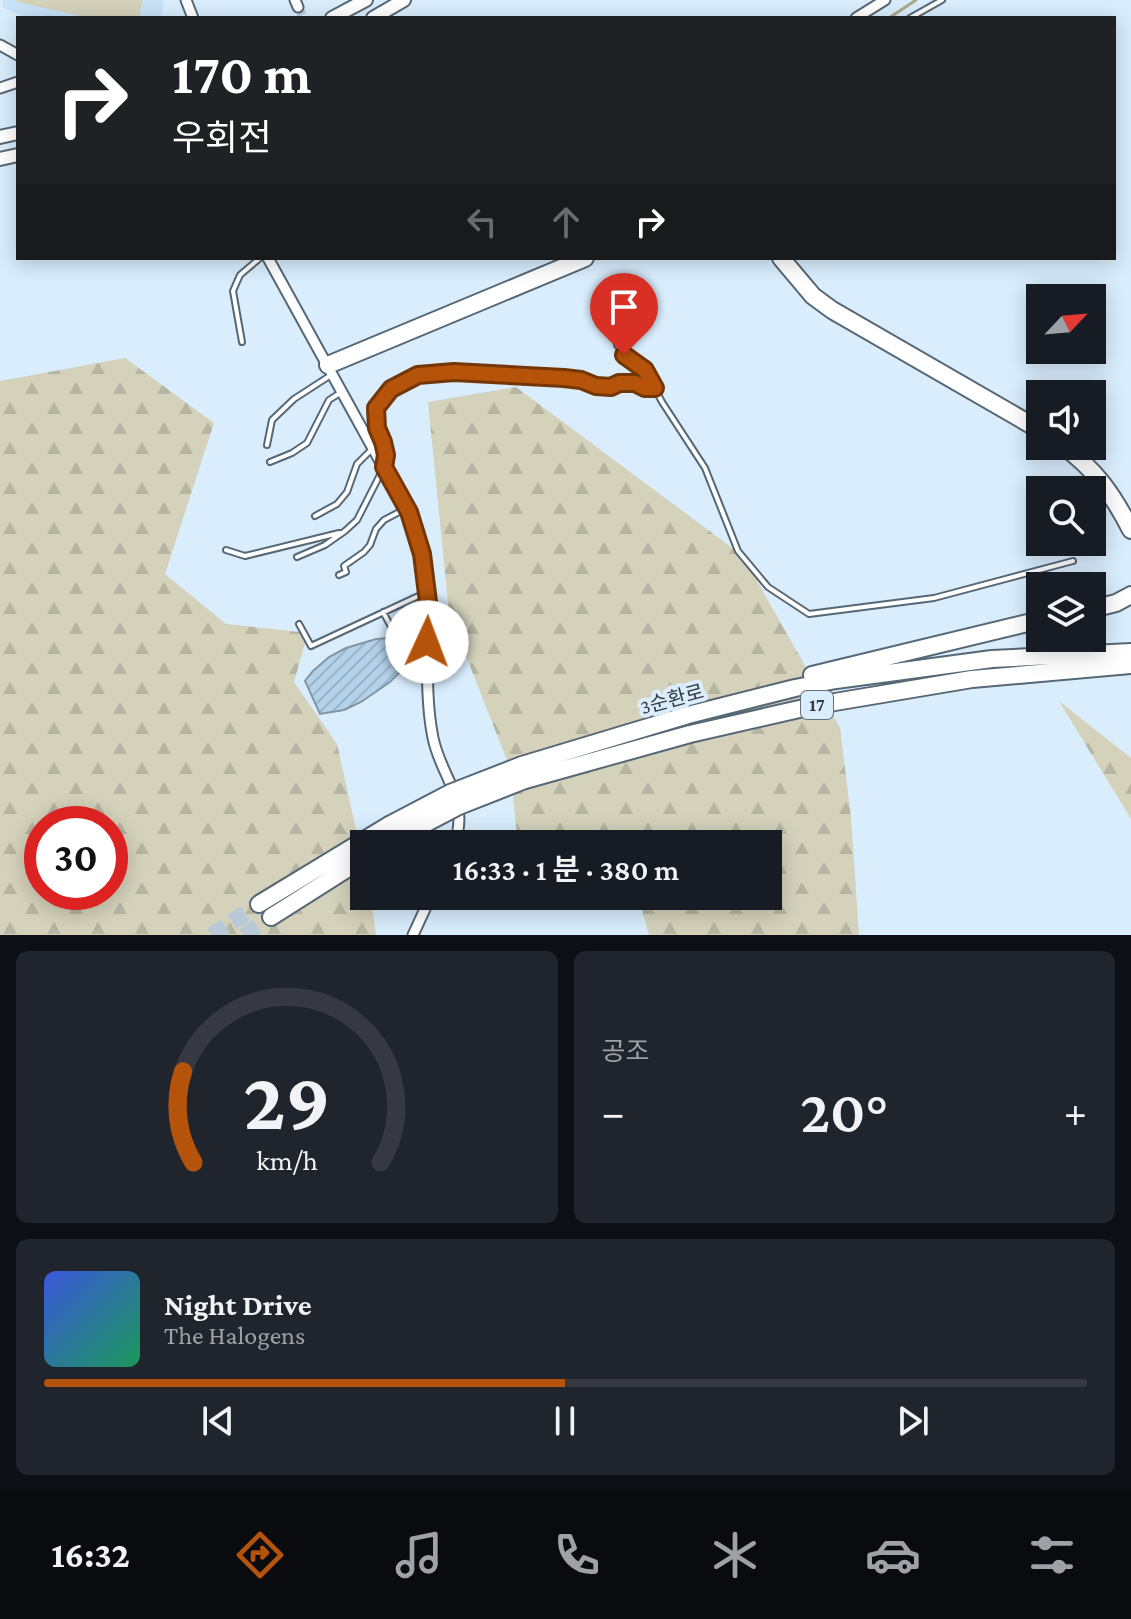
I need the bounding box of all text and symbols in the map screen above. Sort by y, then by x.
text: 170 m [172,43,311,105]
icon: right [40,48,144,152]
text: 우회전 [172,118,271,158]
icon: left [460,200,504,244]
icon: ahead [544,200,588,244]
icon: right [628,200,672,244]
pin [590,273,658,355]
north arrow [1026,284,1106,364]
map controls [1026,284,1106,652]
icon: arrive [602,285,646,329]
button: sound [1026,380,1106,460]
button: search [1026,476,1106,556]
button: layers [1026,572,1106,652]
position arrow [385,600,469,684]
street label: 3순환로 [638,680,706,718]
road number: 17 [801,691,833,719]
speed limit sign: 30 [24,806,128,910]
text: 16:33 · 1 분 · 380 m [453,853,679,886]
text: 공조 [602,1037,649,1066]
text: 29 [243,1054,330,1147]
text: 20° [800,1078,888,1145]
text: − [602,1088,625,1136]
text: + [1064,1088,1087,1136]
text: km/h [256,1144,318,1176]
text: Night Drive [164,1288,312,1321]
text: The Halogens [164,1321,305,1350]
icon: previous [196,1399,240,1443]
icon: pause [543,1399,587,1443]
icon: next [891,1399,935,1443]
icon: directions [232,1527,288,1583]
icon: music [391,1527,447,1583]
icon: phone [549,1527,605,1583]
icon: climate [707,1527,763,1583]
icon: car [865,1527,921,1583]
icon: filters [1024,1527,1080,1583]
text: 16:32 [51,1535,130,1575]

